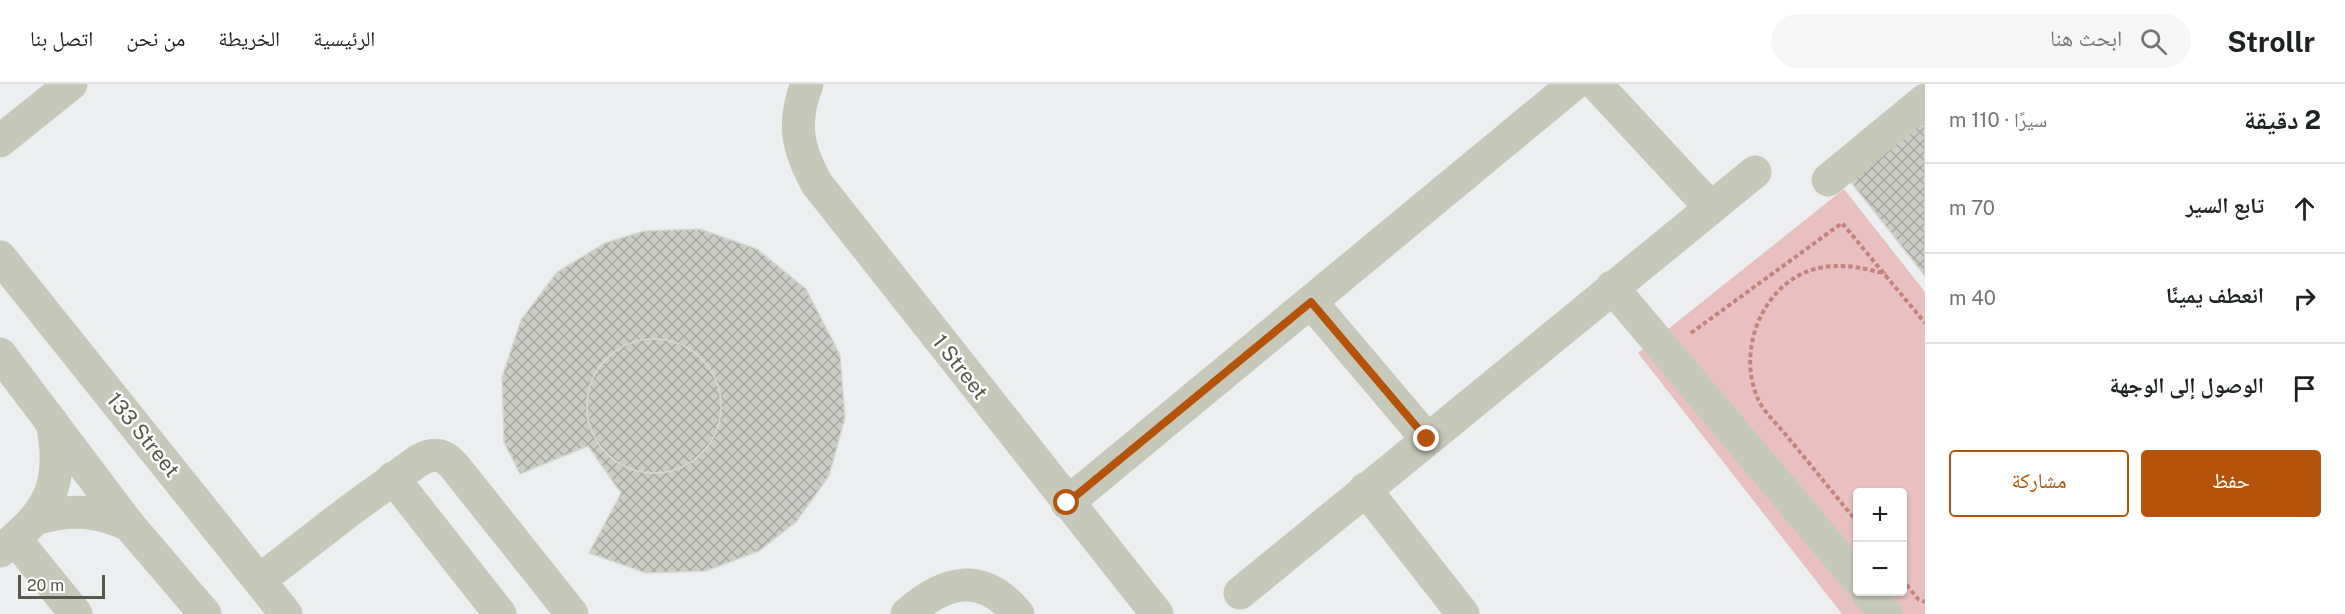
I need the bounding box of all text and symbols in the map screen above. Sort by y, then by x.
search box [1771,14,2191,68]
text: ابحث هنا [2050,25,2122,51]
icon: search [2137,25,2170,58]
text: Strollr [2227,25,2315,58]
text: اتصل بنا [30,26,93,51]
text: من نحن [126,26,185,51]
text: الخريطة [218,26,280,51]
text: الرئيسية [313,26,375,51]
text: 2 دقيقة [2244,104,2321,135]
text: سيرًا · 110 m [1949,108,2047,132]
text: تابع السير [2186,192,2264,218]
icon: ahead [2288,192,2321,225]
text: 70 m [1949,196,1995,220]
text: انعطف يمينًا [2166,282,2264,308]
icon: right [2288,282,2321,315]
text: 40 m [1949,286,1996,310]
street label: 1 Street [927,329,993,404]
text: الوصول إلى الوجهة [2109,372,2264,398]
icon: arrive [2288,372,2321,405]
street label: 133 Street [102,387,185,482]
route end [1413,425,1439,451]
button: مشاركة [1949,450,2129,517]
button: حفظ [2141,450,2321,517]
map controls [1853,488,1907,596]
button: + [1853,488,1907,542]
route start [1053,489,1079,515]
button: − [1853,542,1907,596]
scale bar [18,572,105,600]
text: 20 m [27,576,64,595]

